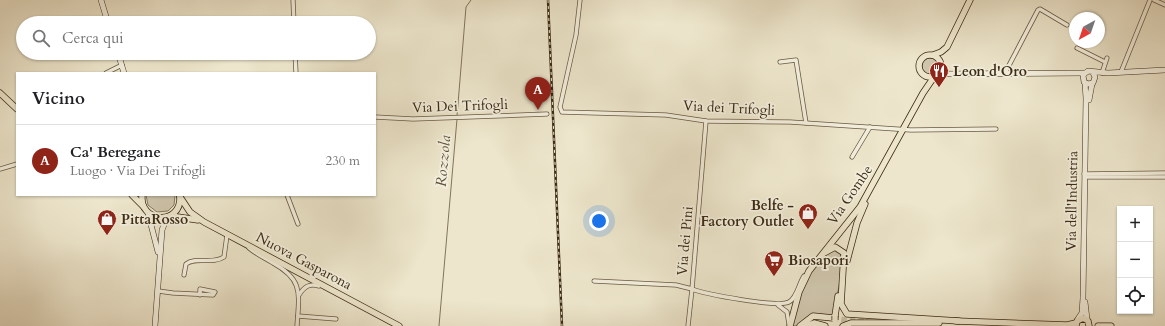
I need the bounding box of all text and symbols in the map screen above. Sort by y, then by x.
north arrow [1069,12,1105,48]
search box [16,16,376,60]
icon: search [30,27,52,49]
text: Cerca qui [62,28,124,48]
restaurant icon: Leon d'Oro [928,60,950,88]
place label: Leon d'Oro [953,62,1027,81]
pin: A [525,77,551,110]
text: Vicino [32,87,85,110]
street label: Via Dei Trifogli [412,95,508,117]
street label: Via dei Trifogli [683,96,776,120]
water label: Rozzola [431,134,455,188]
text: Ca' Beregane [70,142,161,162]
street label: Via dell'Industria [1062,151,1082,251]
text: A [40,152,50,170]
text: 230 m [326,152,360,170]
street label: Via Gombe [823,161,877,229]
text: Luogo · Via Dei Trifogli [70,162,206,180]
place label: Belfe - Factory Outlet [701,196,794,231]
shop icon: Belfe - Factory Outlet [797,202,819,230]
street label: Via dei Pini [673,205,698,277]
map controls [1117,206,1153,314]
button: + [1117,206,1153,242]
shop icon: PittaRosso [96,208,118,236]
place label: PittaRosso [121,210,188,229]
your location [589,211,609,231]
street label: Nuova Gasparona [253,228,355,294]
button: − [1117,242,1153,278]
supermarket icon: Biosapori [763,249,785,277]
place label: Biosapori [788,251,850,270]
button: locate [1117,278,1153,314]

